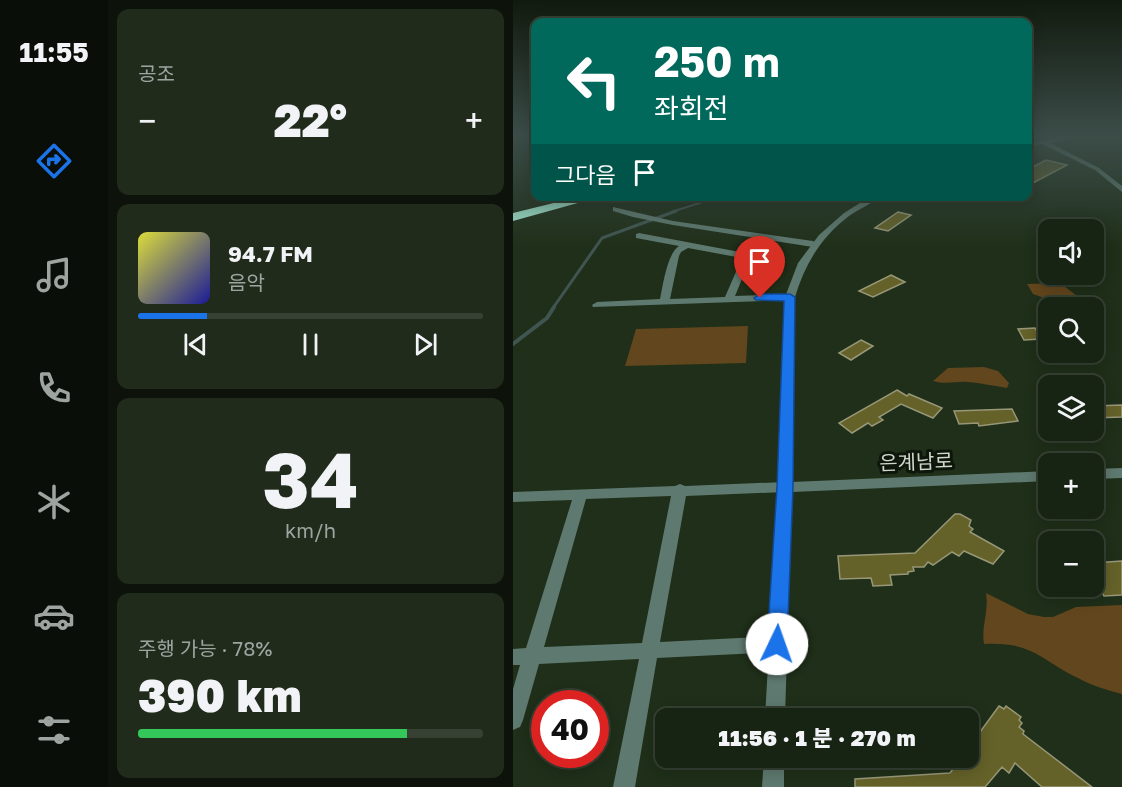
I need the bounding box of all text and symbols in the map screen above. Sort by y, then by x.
text: 11:55 [19,36,89,68]
text: 250 m [654,36,780,86]
icon: left [555,42,633,120]
text: 공조 [138,61,175,85]
text: 좌회전 [654,92,729,124]
text: 22° [274,93,347,147]
text: − [138,101,156,140]
text: + [465,101,483,140]
icon: directions [33,140,75,182]
icon: arrive [628,156,661,189]
text: 그다음 [555,161,616,188]
map controls [1038,219,1104,597]
button: sound [1038,219,1104,285]
pin [734,236,785,298]
text: 94.7 FM [228,240,313,267]
icon: arrive [743,245,776,278]
icon: music [33,254,75,296]
text: 음악 [228,270,265,294]
button: search [1038,297,1104,363]
icon: previous [179,328,212,361]
icon: pause [294,328,327,361]
icon: next [409,328,442,361]
icon: phone [33,367,75,409]
button: layers [1038,375,1104,441]
text: 34 [262,432,359,525]
street label: 은계남로 [879,448,953,474]
button: + [1038,453,1104,519]
icon: climate [33,481,75,523]
text: km/h [285,518,336,542]
button: − [1038,531,1104,597]
icon: car [33,595,75,637]
position arrow [745,612,809,676]
text: 주행 가능 · 78% [138,636,272,660]
text: 390 km [138,668,302,722]
speed limit sign: 40 [531,690,609,768]
icon: filters [33,709,75,751]
text: 11:56 · 1 분 · 270 m [718,724,916,751]

